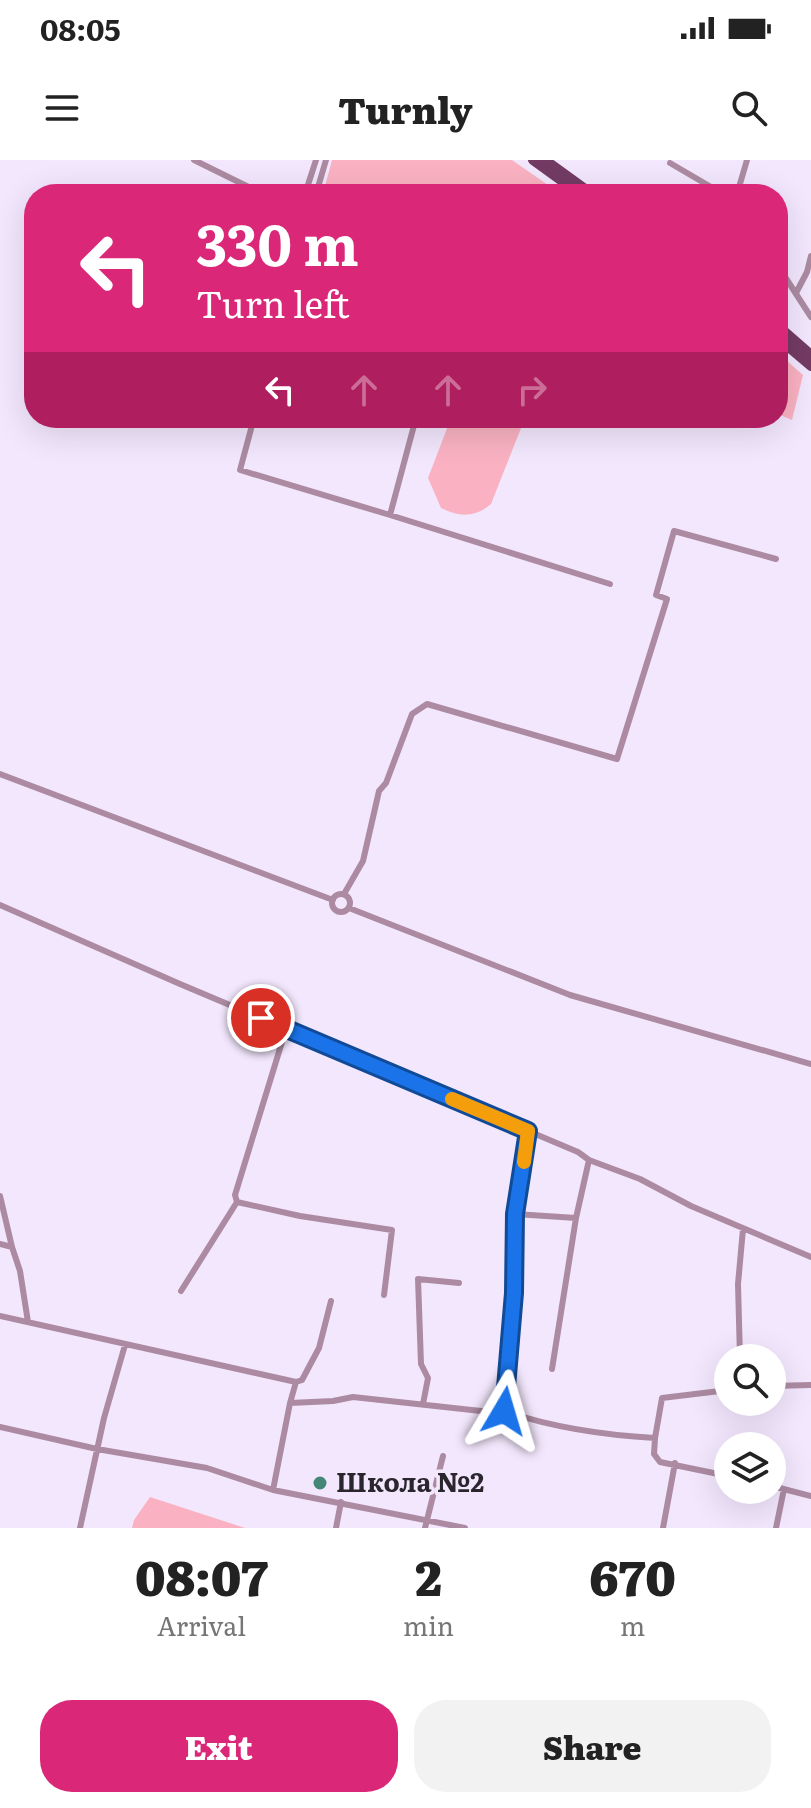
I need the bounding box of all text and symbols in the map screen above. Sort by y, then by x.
text: 08:05 [40,6,121,50]
text: Turnly [338,82,473,135]
icon: menu [40,86,84,130]
icon: search [727,86,771,130]
text: 330 m [196,200,359,283]
icon: left [64,216,168,320]
text: Turn left [196,276,350,329]
icon: left [258,368,302,412]
icon: ahead [342,368,386,412]
icon: ahead [426,368,470,412]
icon: right [510,368,554,412]
pin [227,984,295,1052]
icon: arrive [239,996,283,1040]
map controls [714,1344,786,1504]
button: search [714,1344,786,1416]
position arrow [462,1369,546,1453]
button: layers [714,1432,786,1504]
place label: Школа №2 [336,1461,484,1500]
marker: Школа №2 [311,1474,329,1492]
text: 08:07 [135,1540,268,1611]
text: 2 [415,1540,442,1611]
text: 670 [589,1540,676,1611]
text: Arrival [157,1605,246,1644]
text: min [403,1605,454,1644]
text: m [620,1605,645,1644]
button: Exit [40,1700,398,1792]
button: Share [414,1700,771,1792]

